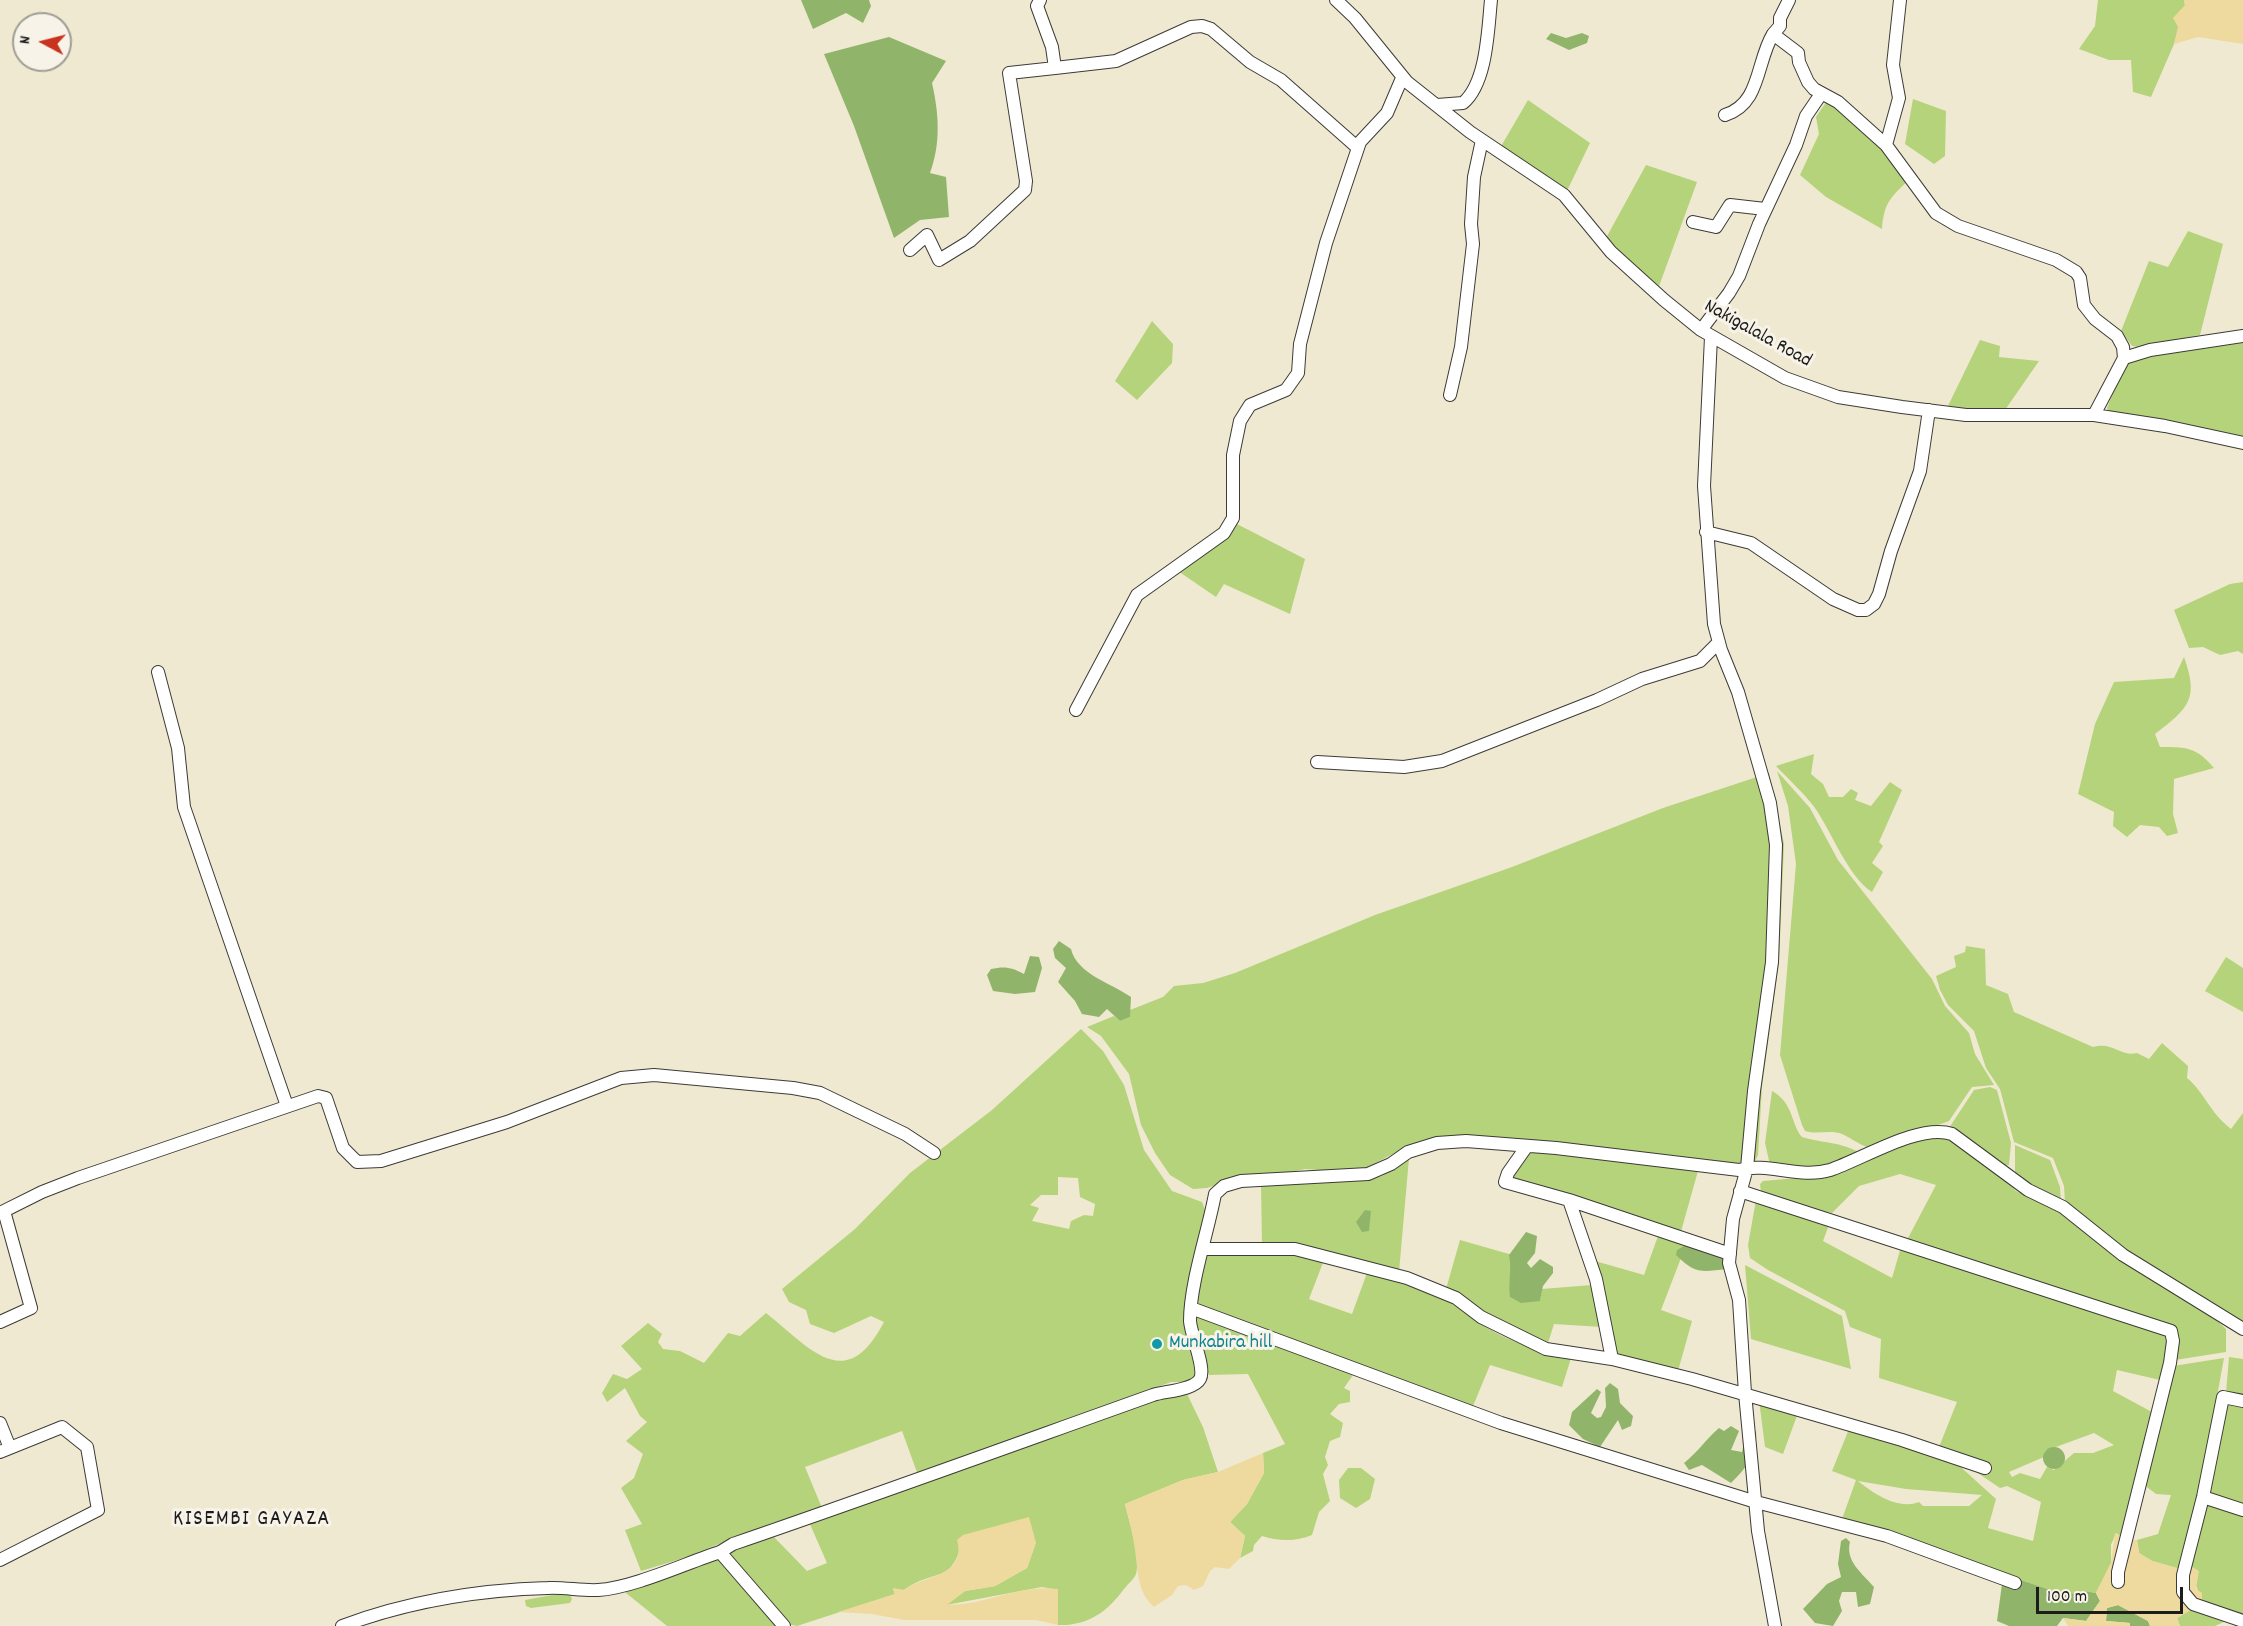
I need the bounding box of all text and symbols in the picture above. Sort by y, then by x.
north arrow [12,12,72,72]
text: N [14,35,38,45]
street label: Nakigalala Road [1699,296,1815,374]
place label: Munkabira hill [1169,1332,1272,1356]
marker: Munkabira hill [1150,1337,1164,1351]
district label: KISEMBI GAYAZA [173,1508,331,1534]
scale bar [2039,1575,2186,1613]
text: 100 m [2047,1585,2087,1610]

